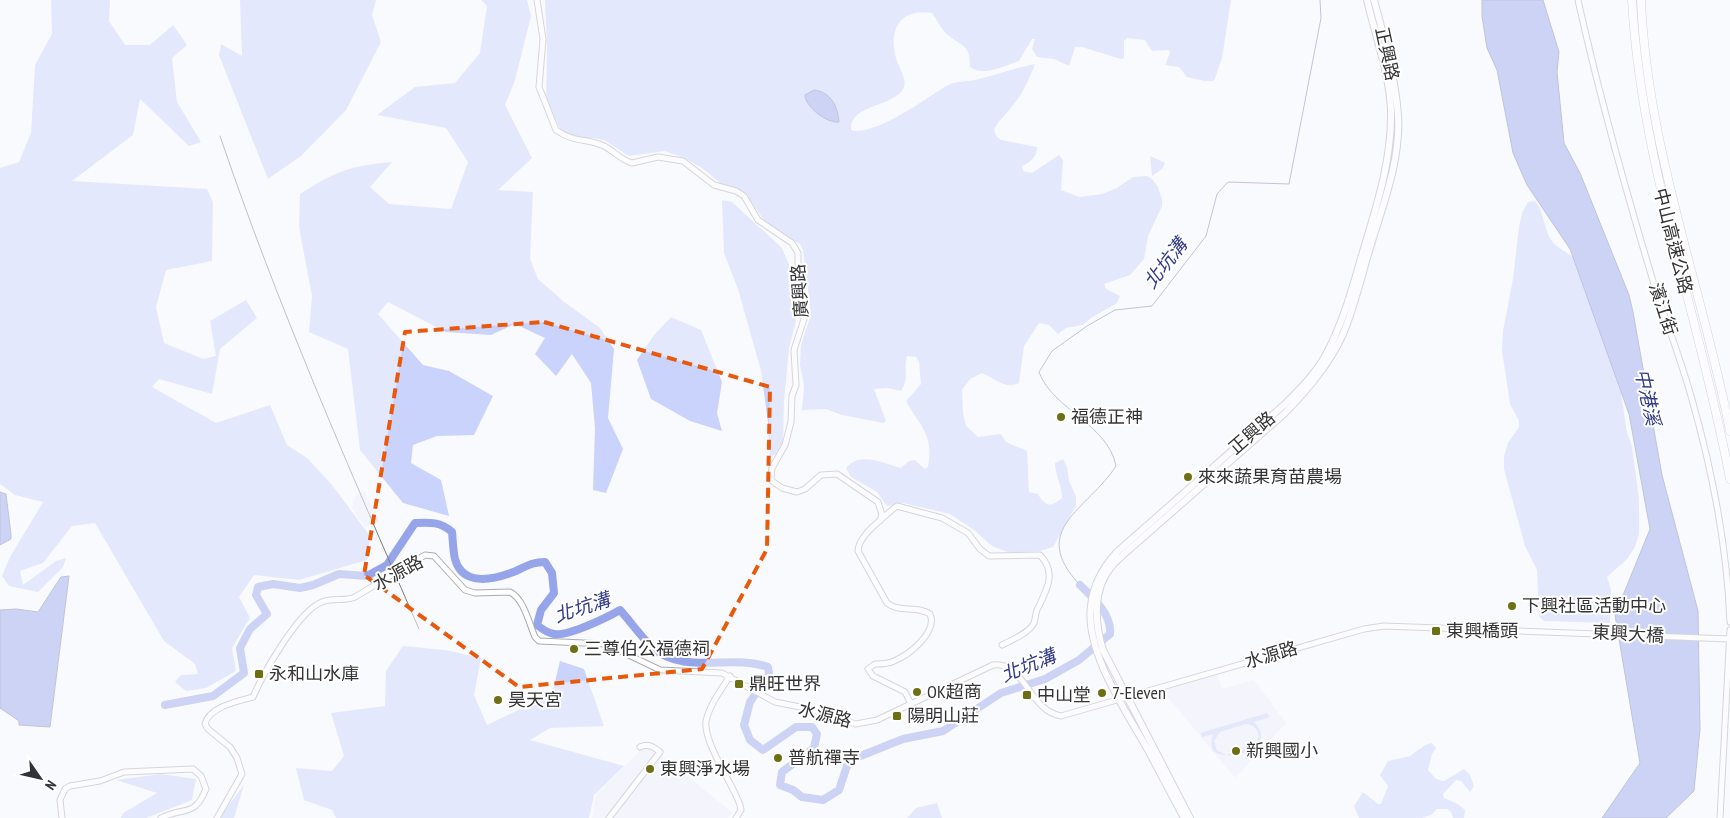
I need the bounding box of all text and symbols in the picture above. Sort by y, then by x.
street label: 正興路 [1371,25,1404,83]
street label: 中山高速公路 [1649,186,1698,296]
water label: 北坑溝 [1138,231,1194,293]
street label: 廣興路 [786,263,813,319]
street label: 濱江街 [1644,280,1683,338]
water label: 中港溪 [1630,367,1666,430]
place label: 福德正神 [1071,405,1143,428]
street label: 正興路 [1224,406,1280,459]
marker: 福德正神 [1055,411,1067,423]
place label: 來來蔬果育苗農場 [1198,465,1342,488]
marker: 來來蔬果育苗農場 [1182,471,1194,483]
street label: 水源路 [369,549,427,596]
water label: 北坑溝 [551,586,616,627]
place label: 下興社區活動中心 [1522,594,1666,617]
marker: 下興社區活動中心 [1506,600,1518,612]
place label: 東興橋頭 [1446,619,1518,642]
street label: 東興大橋 [1591,620,1665,647]
marker: 東興橋頭 [1430,625,1442,637]
street label: 水源路 [1242,636,1300,673]
place label: 三尊伯公福德祠 [584,637,710,660]
water label: 北坑溝 [997,642,1062,687]
marker: 三尊伯公福德祠 [568,643,580,655]
place label: 永和山水庫 [269,662,359,685]
marker: 永和山水庫 [253,668,265,680]
place label: 鼎旺世界 [749,672,821,695]
marker: 鼎旺世界 [733,678,745,690]
place label: OK超商 [927,680,982,703]
place label: 7-Eleven [1112,681,1166,704]
place label: 中山堂 [1037,683,1091,706]
marker: OK超商 [911,686,923,698]
marker: 7-Eleven [1096,687,1108,699]
place label: 昊天宮 [508,688,562,711]
marker: 中山堂 [1021,689,1033,701]
marker: 昊天宮 [492,694,504,706]
street label: 水源路 [796,697,854,732]
place label: 陽明山莊 [907,704,979,727]
marker: 陽明山莊 [891,710,903,722]
place label: 新興國小 [1246,739,1318,762]
marker: 新興國小 [1230,745,1242,757]
place label: 普航禪寺 [788,746,860,769]
marker: 普航禪寺 [772,752,784,764]
north arrow [15,753,65,803]
place label: 東興淨水場 [660,757,750,780]
marker: 東興淨水場 [644,763,656,775]
text: N [41,777,60,793]

